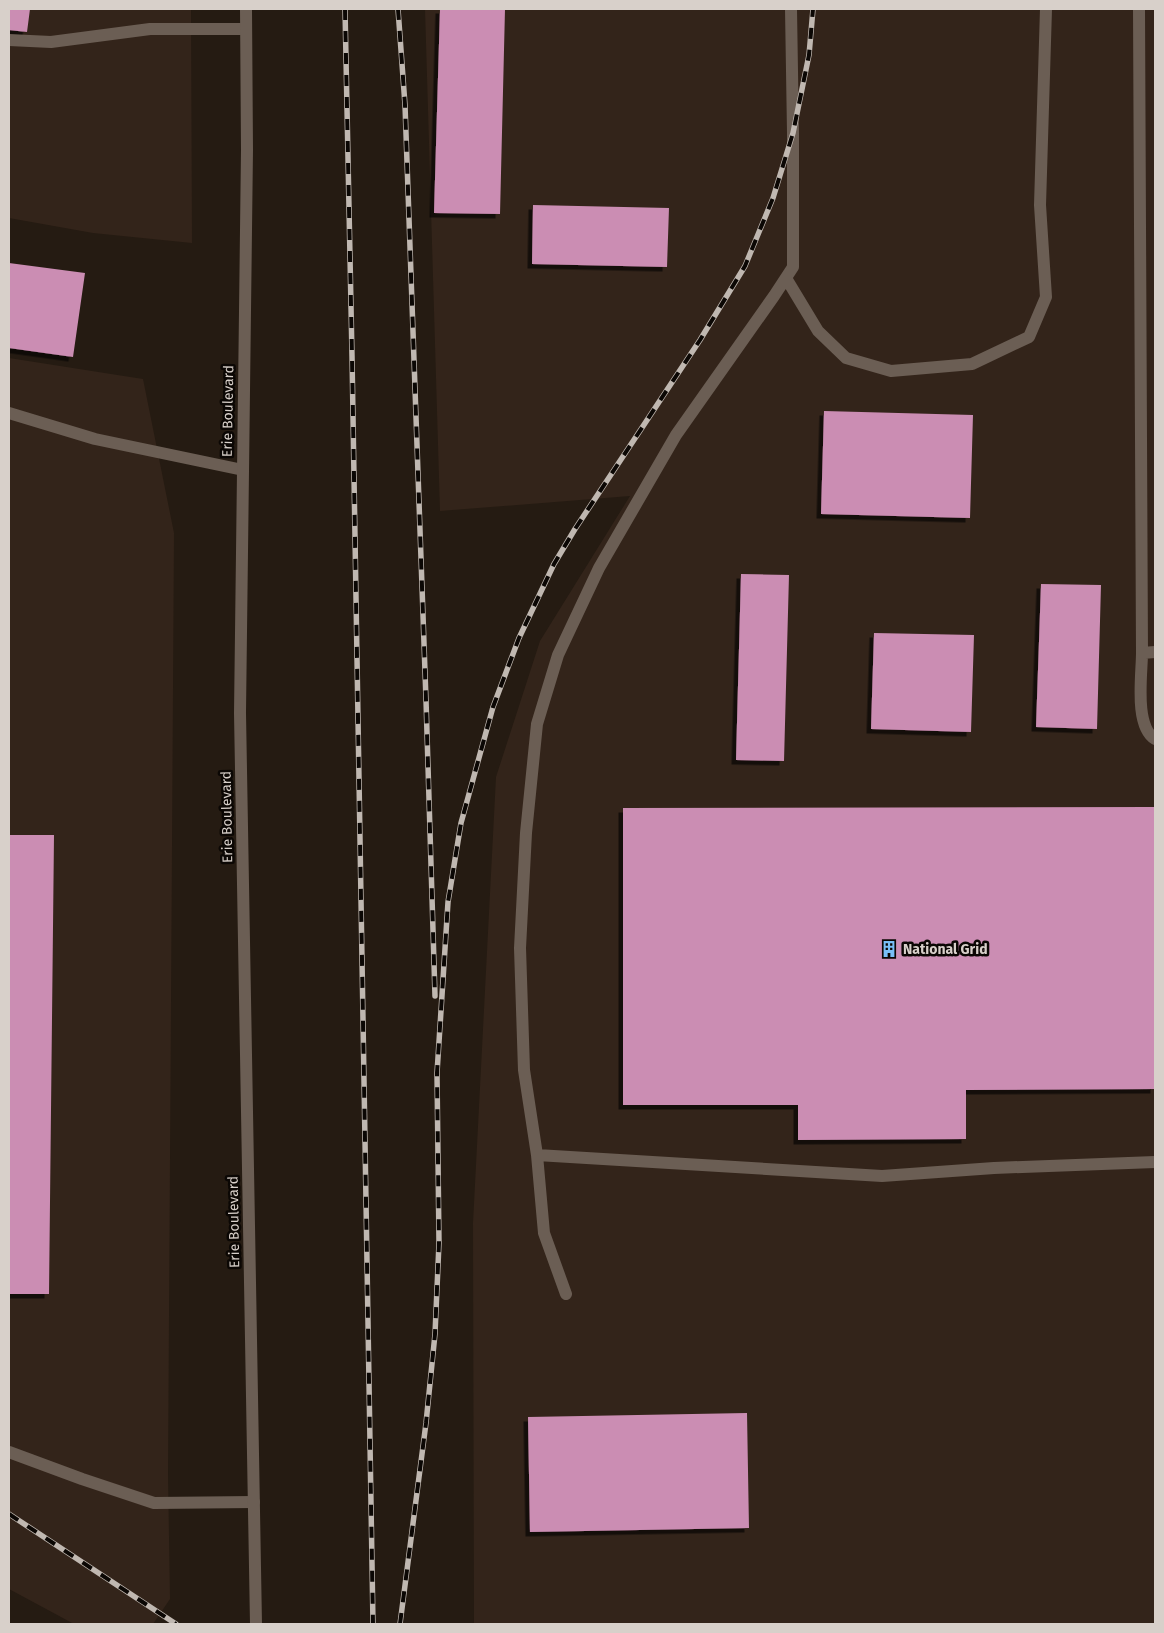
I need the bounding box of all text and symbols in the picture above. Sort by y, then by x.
street label: Erie Boulevard [219,365,237,457]
street label: Erie Boulevard [218,771,236,863]
building icon: National Grid [879,939,899,959]
place label: National Grid [903,941,988,958]
street label: Erie Boulevard [225,1176,243,1268]

